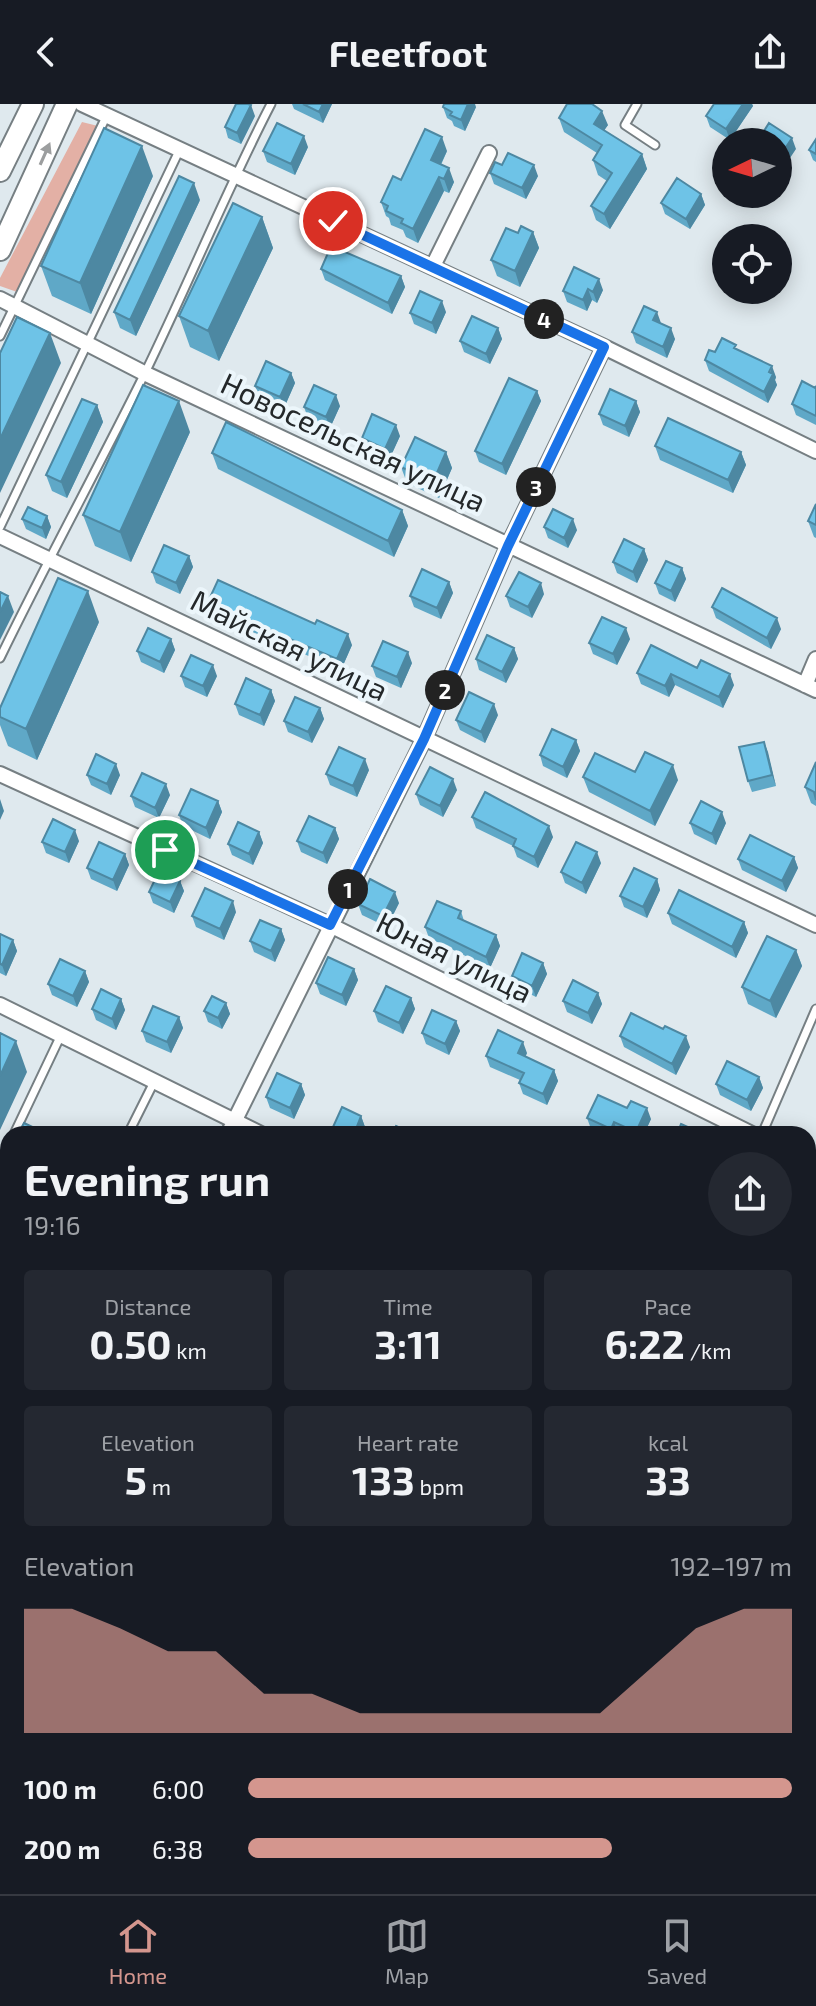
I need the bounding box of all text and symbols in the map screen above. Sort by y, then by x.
icon: back [24,30,68,74]
icon: share [748,30,792,74]
text: Fleetfoot [329,31,487,74]
north arrow [712,128,792,208]
map controls [712,128,792,304]
one-way arrow [38,142,51,166]
pin [299,187,367,255]
icon: check [311,199,355,243]
button: locate [712,224,792,304]
pin: 4 [524,299,564,339]
text: 4 [537,306,551,332]
street label: Новосельская улица [215,364,492,519]
pin: 3 [516,467,556,507]
text: 3 [530,474,542,500]
street label: Майская улица [185,581,394,708]
pin: 2 [425,670,465,710]
text: 2 [439,677,451,703]
pin [131,816,199,884]
icon: arrive [143,828,187,872]
pin: 1 [328,869,368,909]
text: 1 [343,876,353,902]
street label: Юная улица [371,903,539,1010]
text: Evening run [24,1152,270,1205]
button: share [708,1152,792,1236]
text: 19:16 [24,1209,81,1240]
text: Distance [105,1293,191,1319]
text: Time [383,1293,433,1319]
text: Pace [644,1293,692,1319]
text: 0.50 [89,1319,171,1367]
text: 3:11 [374,1319,442,1367]
text: 6:22 [604,1319,685,1367]
text: km [171,1337,207,1363]
text: /km [685,1337,732,1363]
text: Elevation [101,1429,195,1455]
text: Heart rate [357,1429,459,1455]
text: kcal [648,1429,688,1455]
text: 5 [125,1455,147,1503]
text: 133 [352,1455,415,1503]
text: 33 [645,1455,691,1503]
text: m [147,1473,171,1499]
text: bpm [415,1473,464,1499]
text: Elevation [24,1550,134,1581]
text: 192–197 m [671,1550,792,1581]
text: 100 m [24,1773,97,1804]
text: 6:00 [152,1773,204,1804]
text: 200 m [24,1833,100,1864]
text: 6:38 [152,1833,203,1864]
tab: Home [109,1914,167,1988]
tab: Map [385,1914,429,1988]
tab: Saved [647,1914,707,1988]

